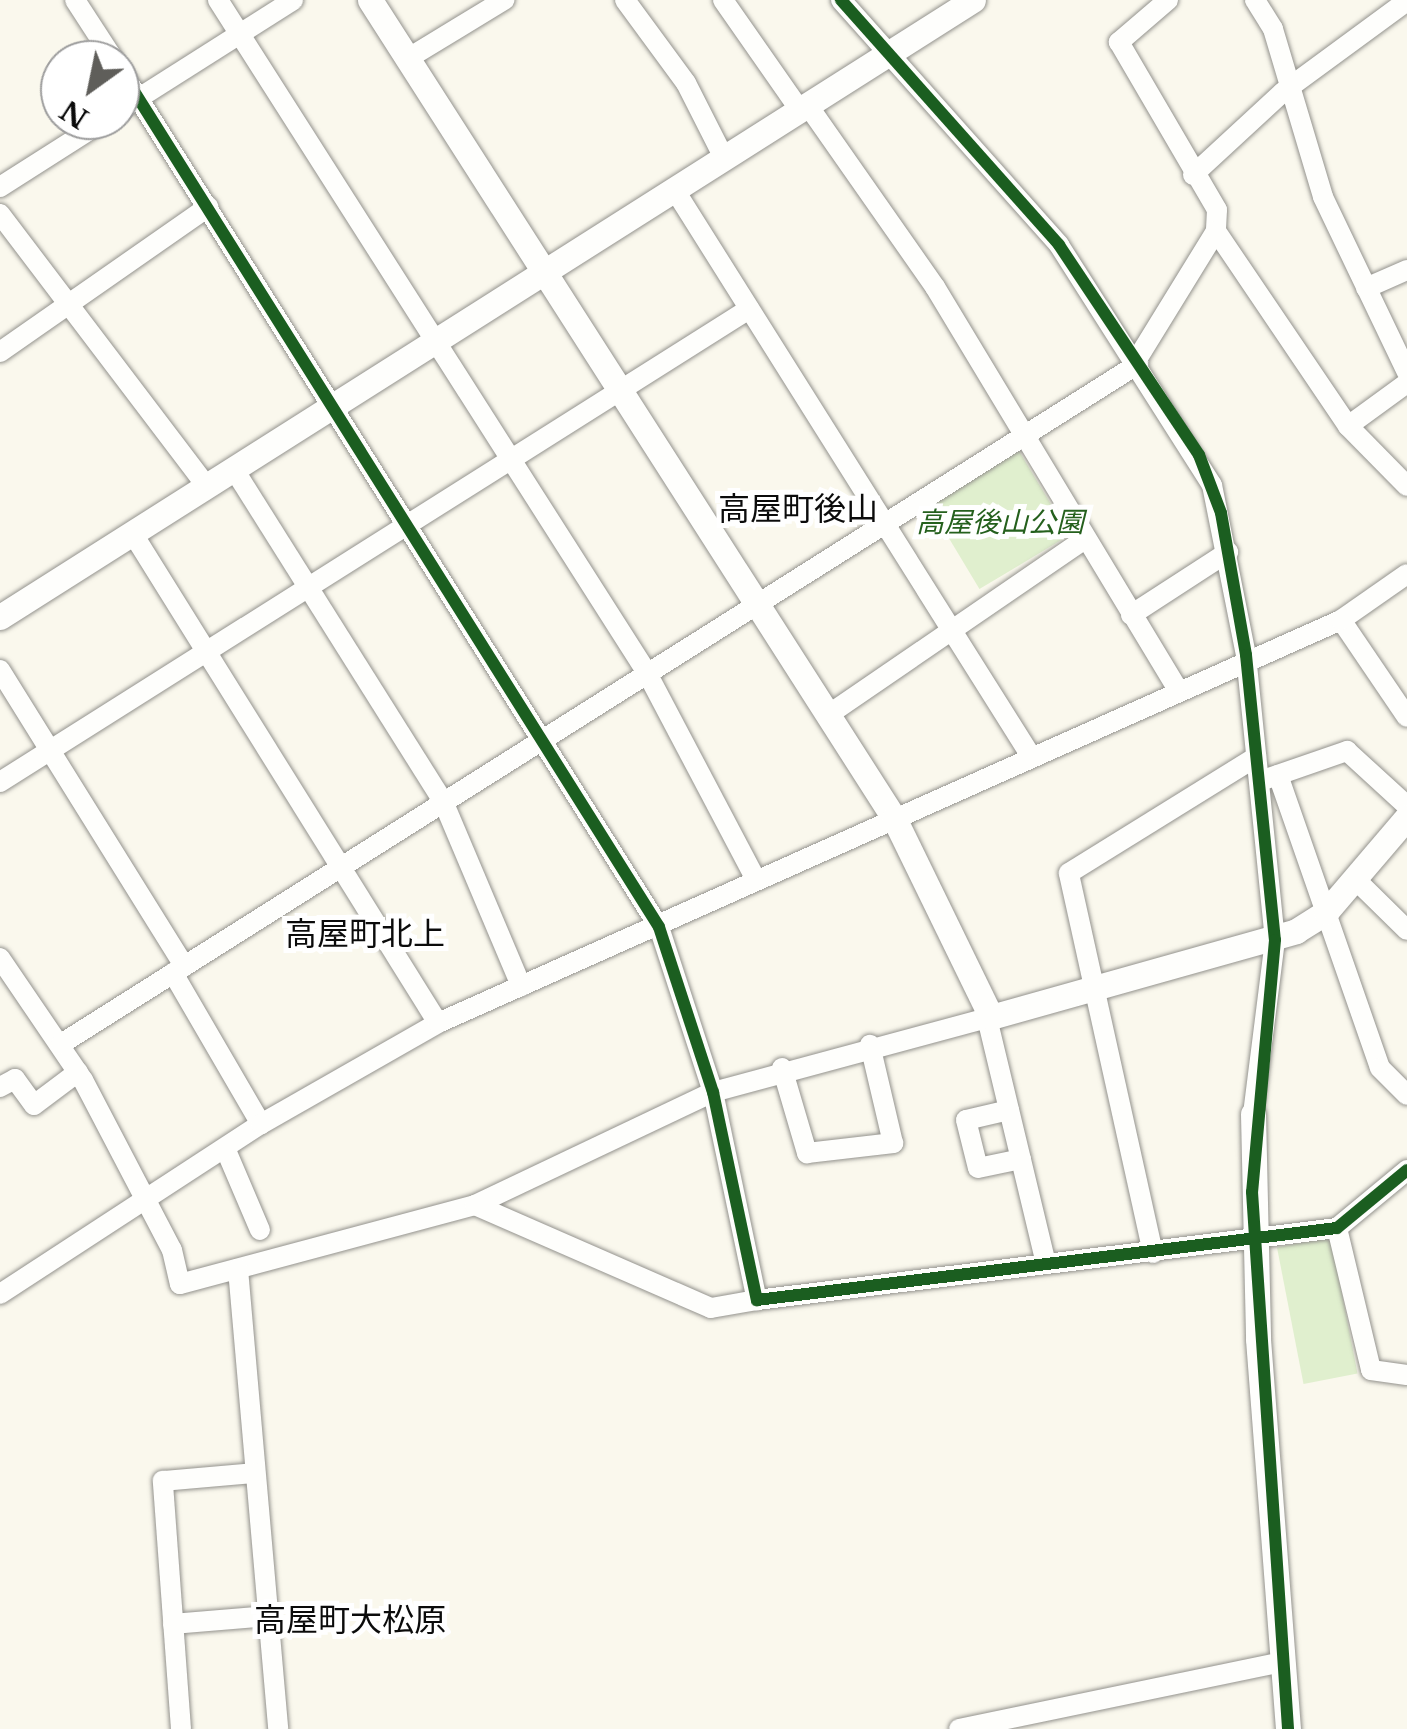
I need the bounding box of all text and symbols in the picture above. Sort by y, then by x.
north arrow [40,40,140,140]
text: N [54,92,95,136]
district label: 高屋町後山 [718,490,878,528]
park label: 高屋後山公園 [916,506,1084,540]
district label: 高屋町北上 [285,915,445,953]
district label: 高屋町大松原 [254,1601,446,1639]

